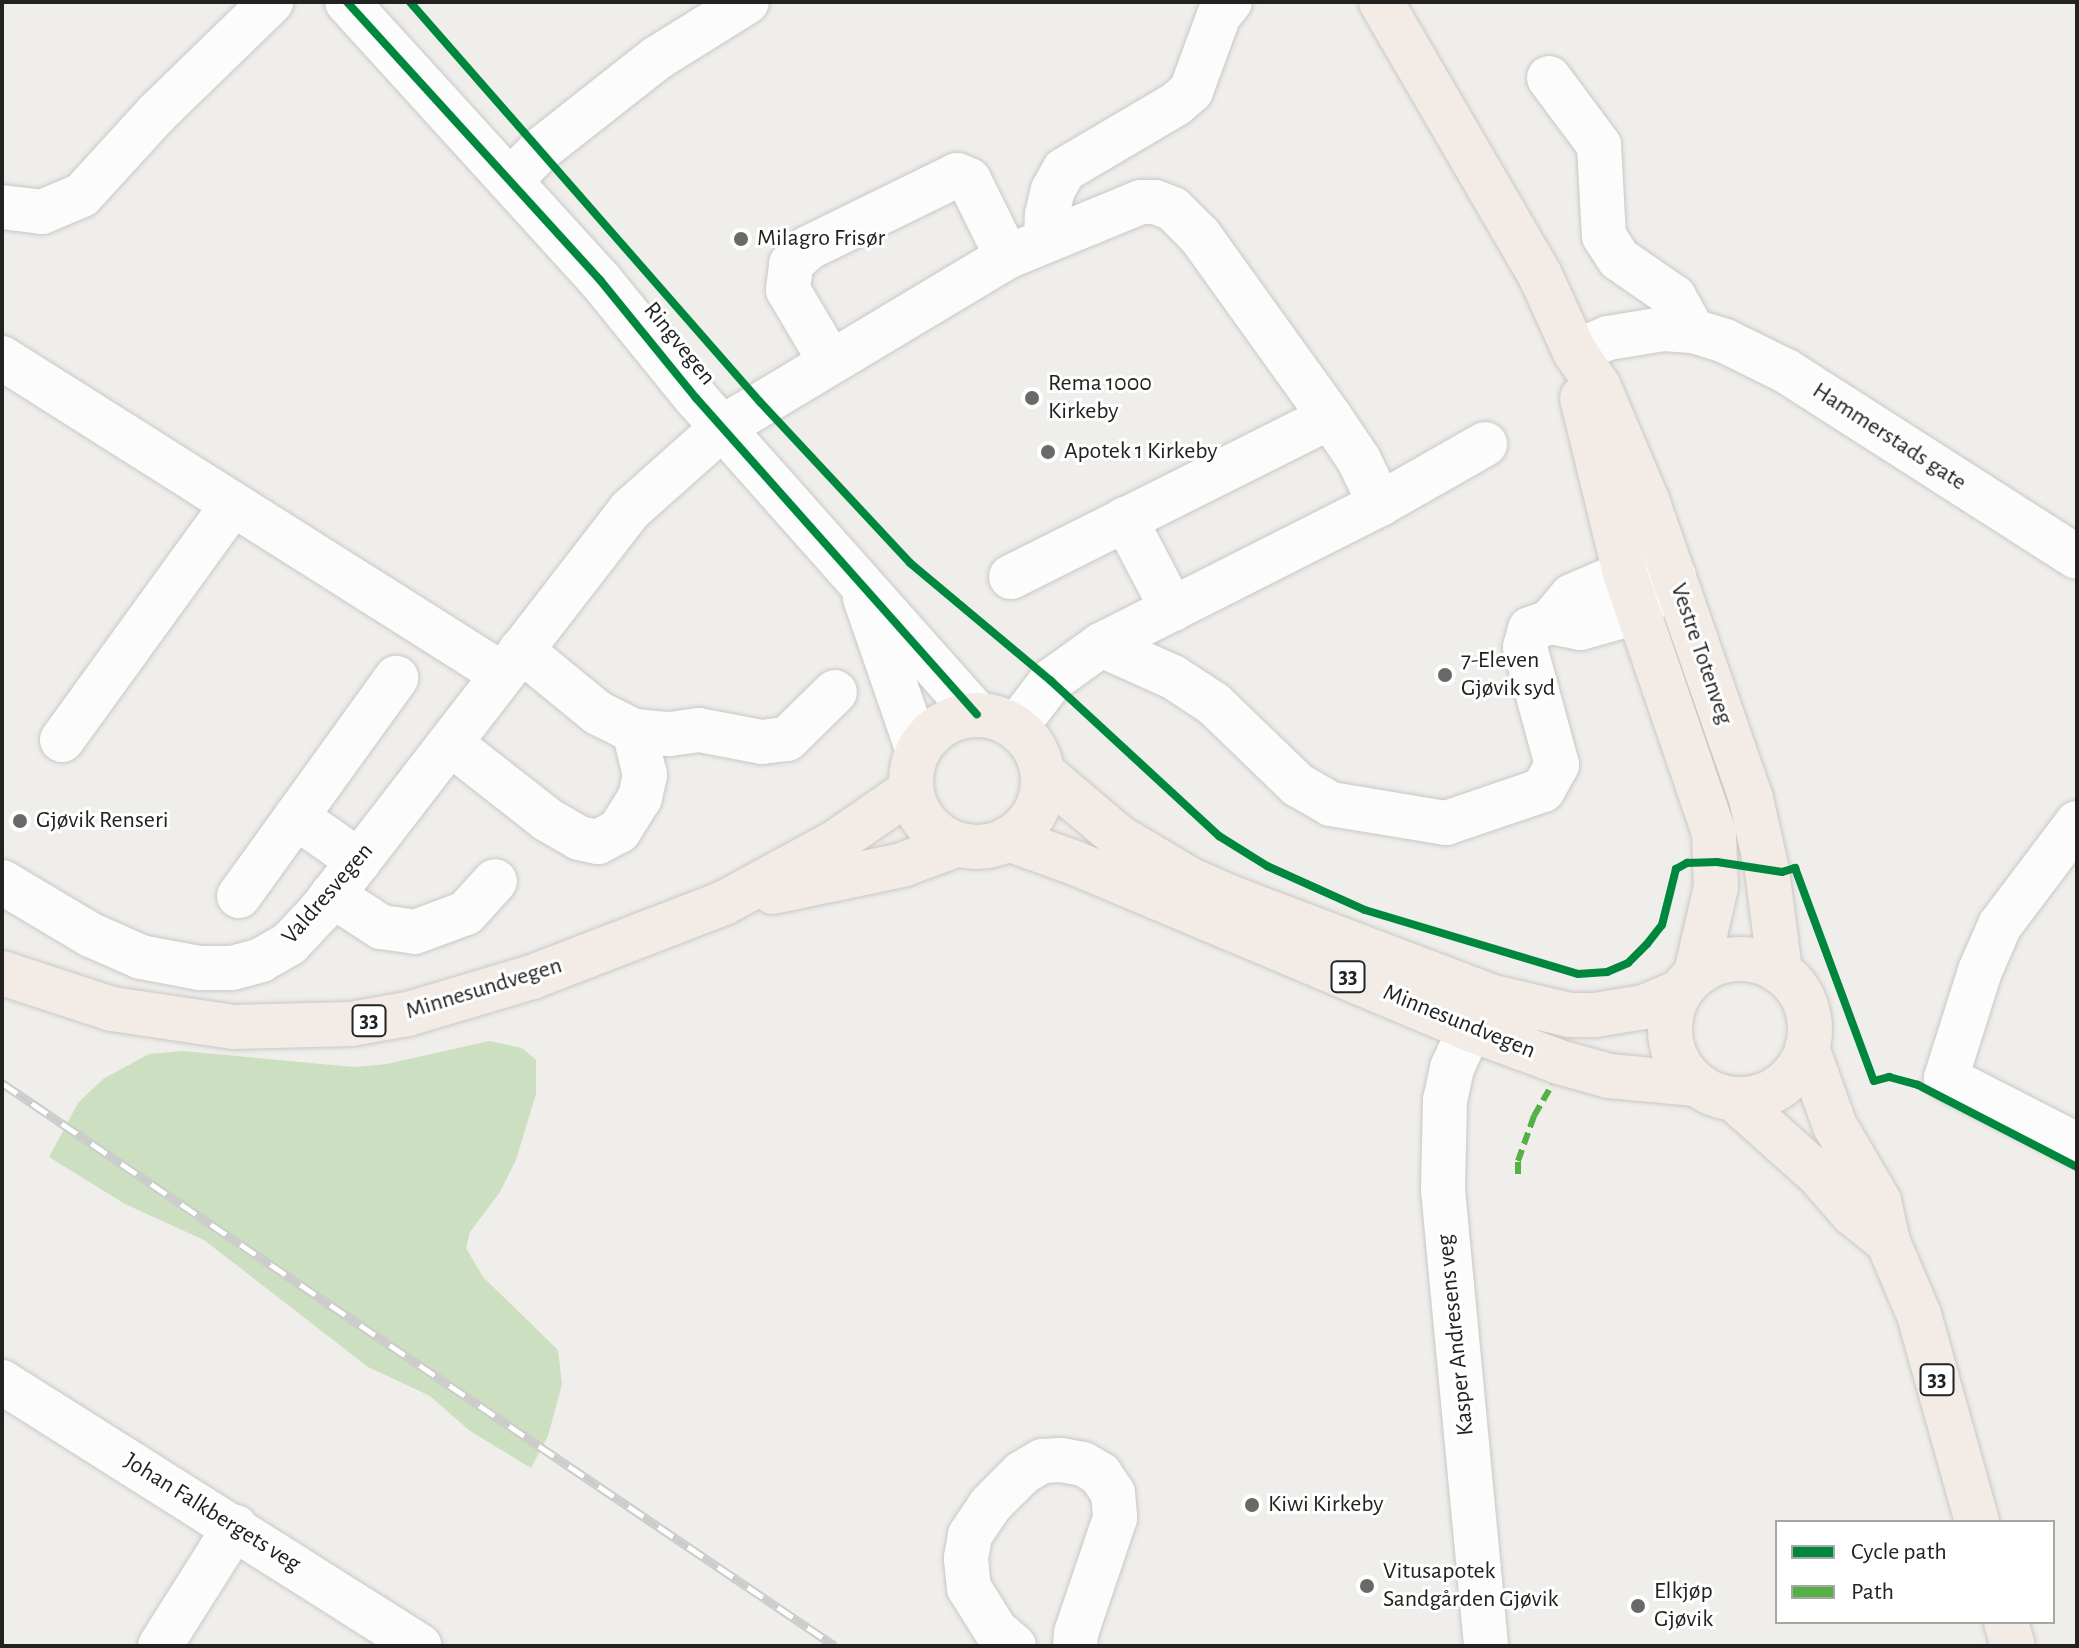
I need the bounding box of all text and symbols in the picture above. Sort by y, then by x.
place label: Milagro Frisør [757,225,885,253]
marker: Milagro Frisør [732,230,750,248]
street label: Ringvegen [637,296,721,392]
place label: Rema 1000 Kirkeby [1048,370,1152,426]
street label: Hammerstads gate [1807,377,1971,497]
marker: Rema 1000 Kirkeby [1023,389,1041,407]
place label: Apotek 1 Kirkeby [1064,438,1217,466]
marker: Apotek 1 Kirkeby [1039,443,1057,461]
street label: Vestre Totenveg [1663,580,1739,728]
place label: 7-Eleven Gjøvik syd [1461,647,1555,703]
marker: 7-Eleven Gjøvik syd [1436,666,1454,684]
place label: Gjøvik Renseri [36,807,168,835]
marker: Gjøvik Renseri [11,812,29,830]
street label: Valdresvegen [276,837,380,951]
street label: Minnesundvegen [402,952,566,1026]
road number: 33 [1330,959,1366,995]
street label: Minnesundvegen [1379,978,1539,1066]
road number: 33 [351,1003,387,1039]
street label: Kasper Andresens veg [1431,1233,1481,1437]
road number: 33 [1919,1362,1955,1398]
street label: Johan Falkbergets veg [118,1447,306,1579]
place label: Kiwi Kirkeby [1268,1491,1383,1519]
marker: Kiwi Kirkeby [1243,1496,1261,1514]
legend [1775,1520,2055,1624]
text: Cycle path [1851,1540,1947,1564]
place label: Vitusapotek Sandgården Gjøvik [1383,1558,1558,1614]
marker: Vitusapotek Sandgården Gjøvik [1358,1577,1376,1595]
place label: Elkjøp Gjøvik [1654,1578,1713,1634]
text: Path [1851,1580,1894,1604]
marker: Elkjøp Gjøvik [1629,1597,1647,1615]

